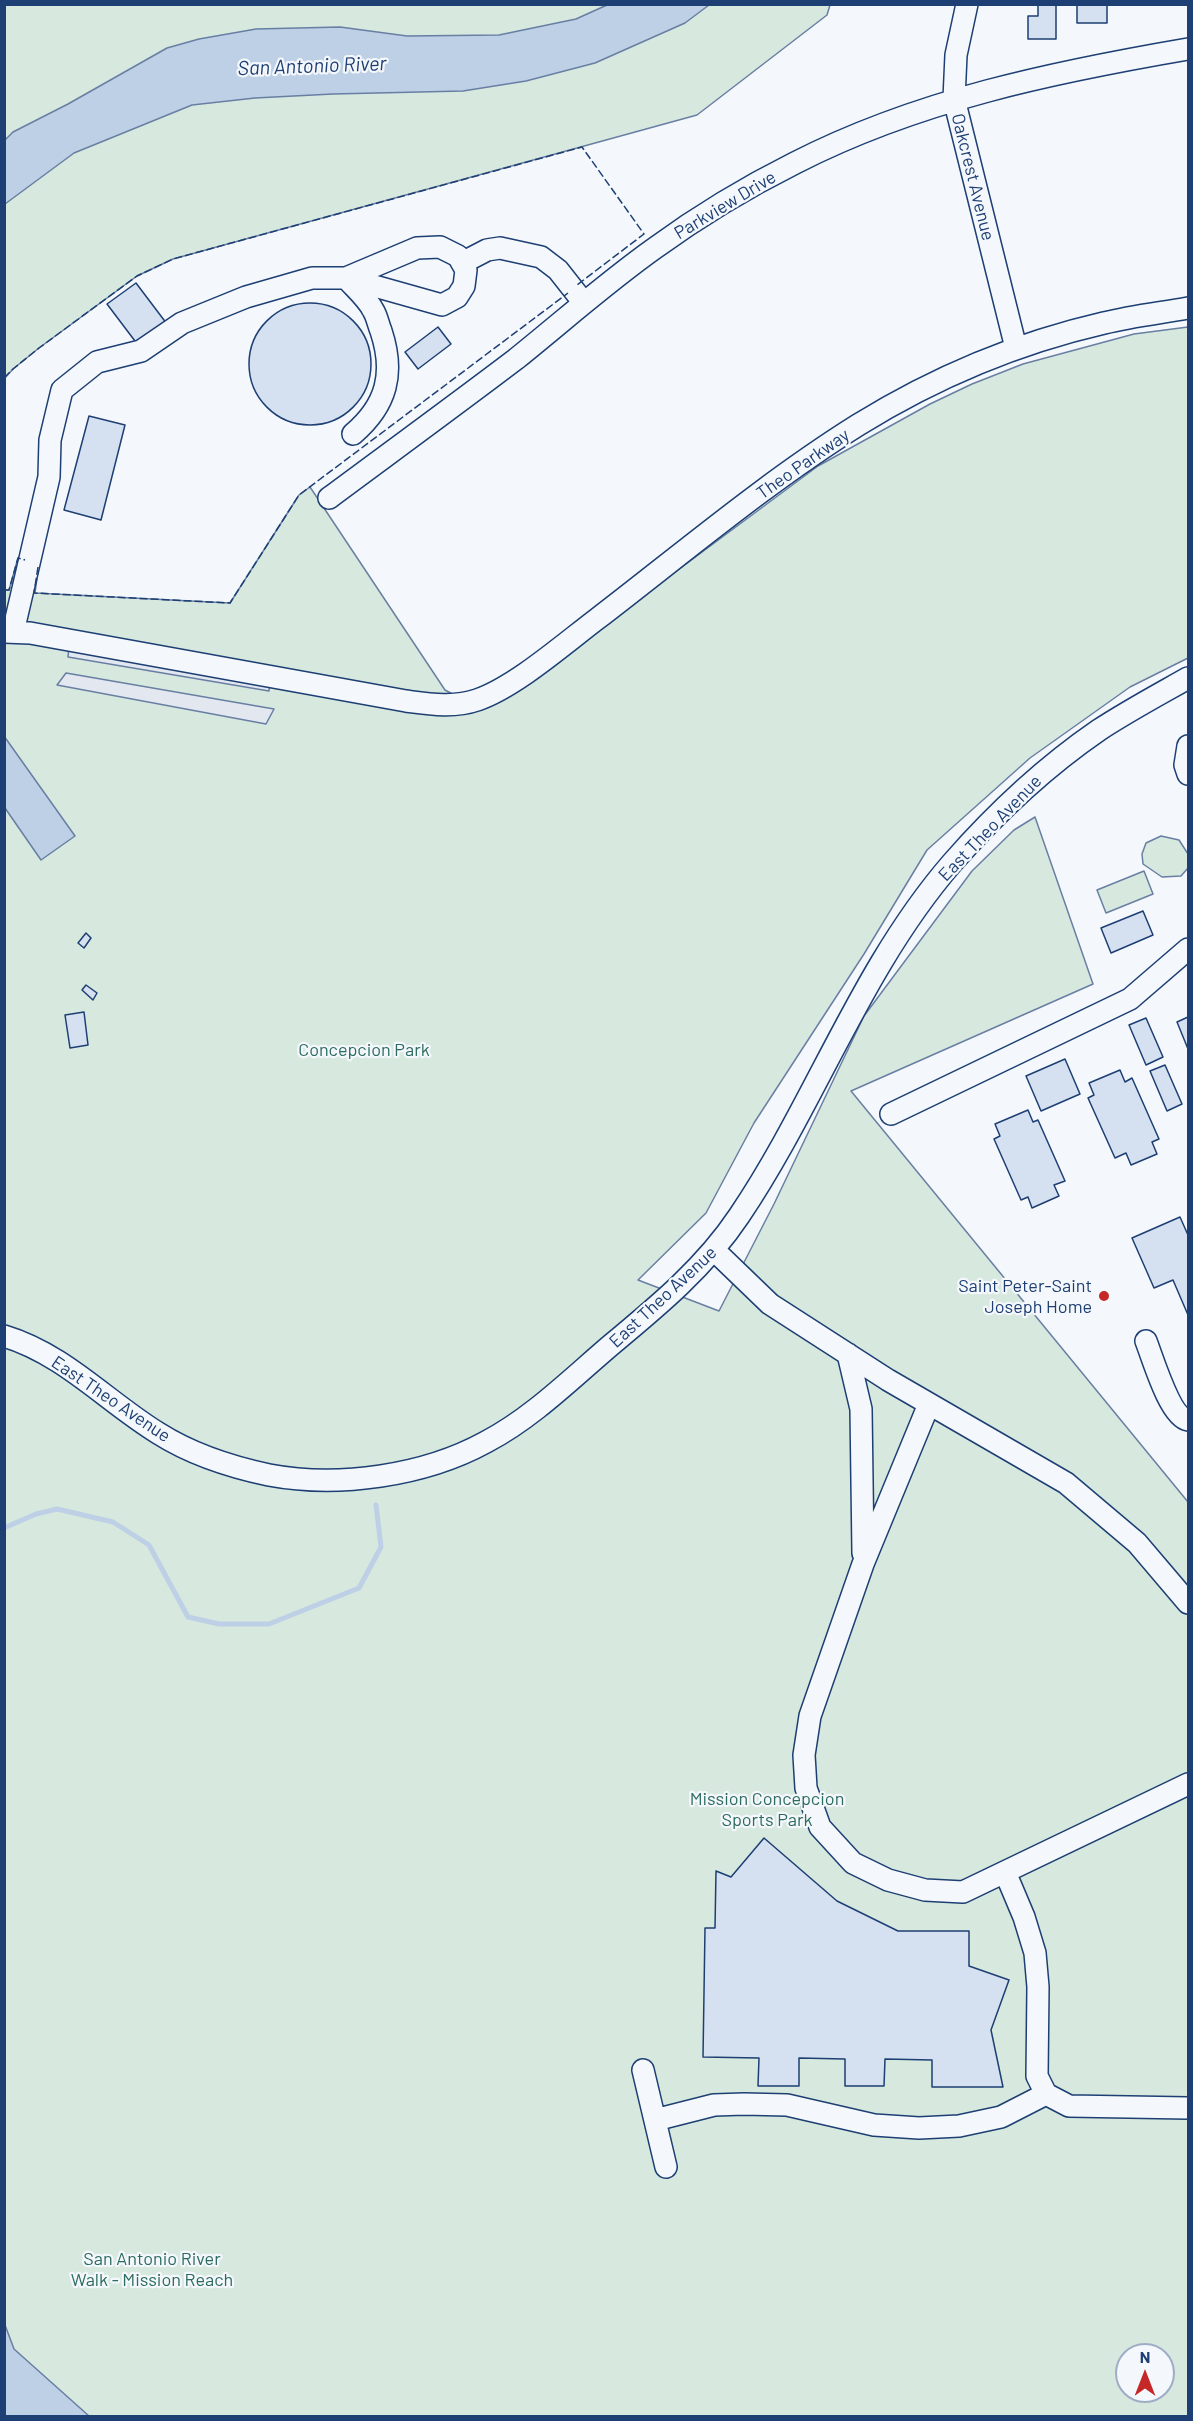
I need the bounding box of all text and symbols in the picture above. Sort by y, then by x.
water label: San Antonio River [237,51,387,81]
street label: Oakcrest Avenue [947,111,999,243]
street label: Parkview Drive [670,166,780,244]
street label: Theo Parkway [752,424,854,504]
street label: East Theo Avenue [934,771,1046,885]
park label: Concepcion Park [298,1039,430,1061]
street label: East Theo Avenue [605,1242,721,1352]
place label: Saint Peter-Saint Joseph Home [958,1275,1092,1318]
marker: Saint Peter-Saint Joseph Home [1097,1289,1111,1303]
street label: East Theo Avenue [47,1351,175,1447]
park label: Mission Concepcion Sports Park [690,1788,844,1830]
park label: San Antonio River Walk - Mission Reach [71,2248,233,2290]
north arrow [1115,2343,1175,2403]
text: N [1140,2347,1150,2366]

